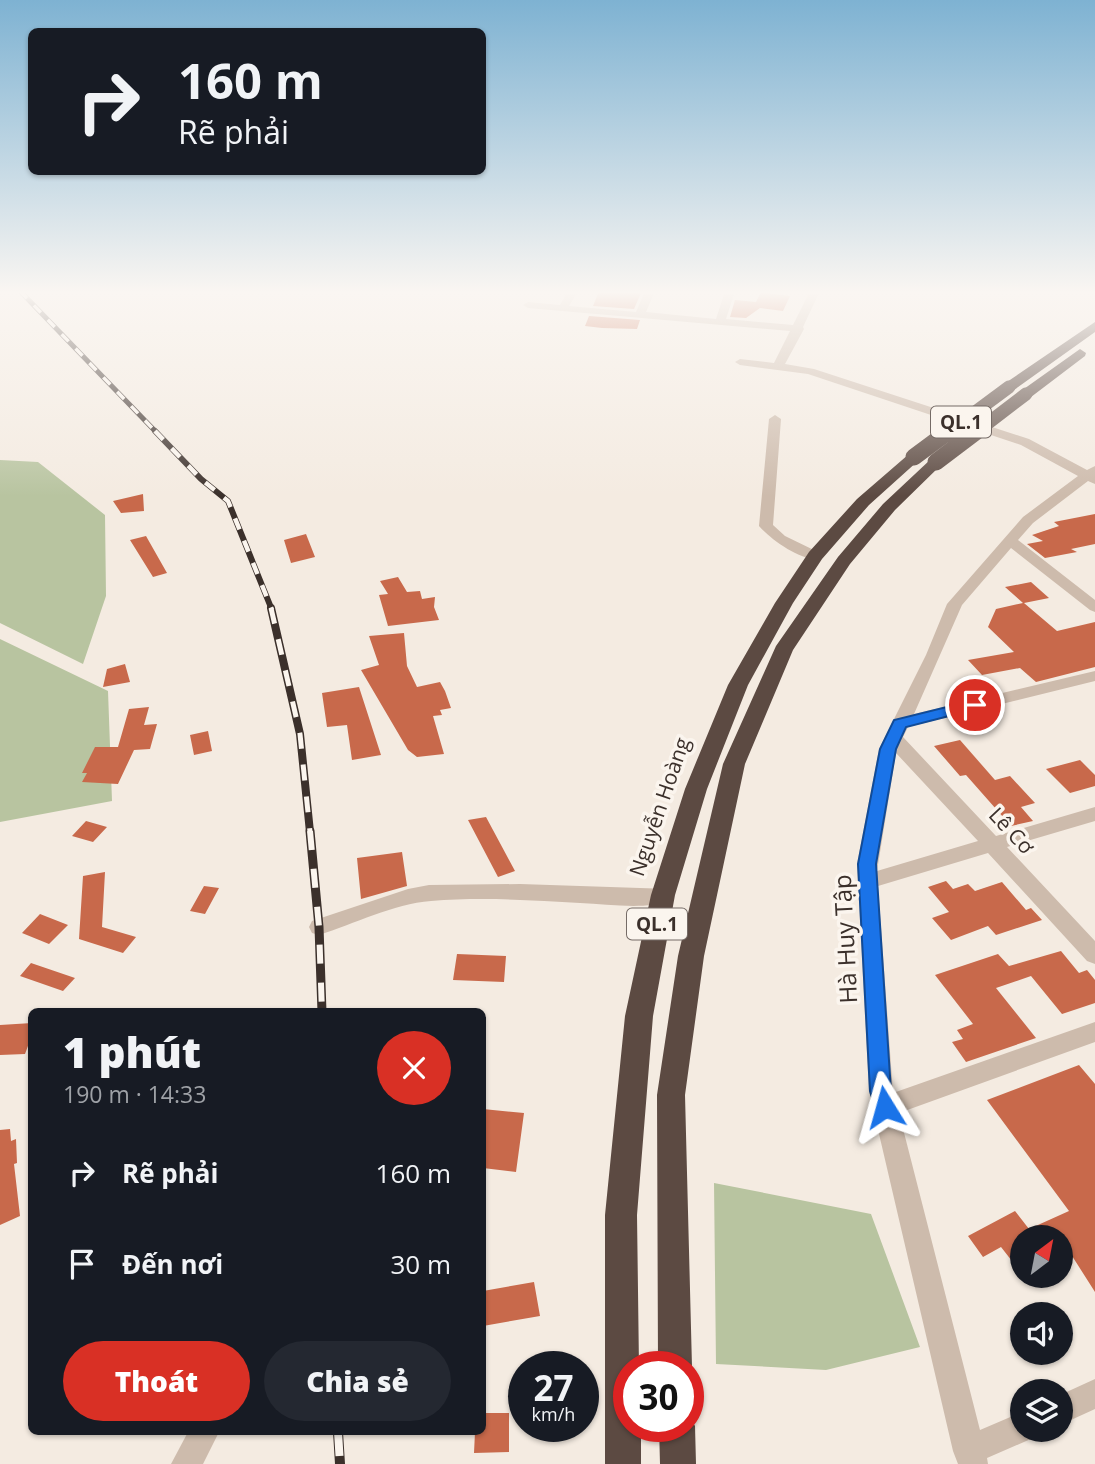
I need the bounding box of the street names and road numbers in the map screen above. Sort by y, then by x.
road number: QL.1 [931,406,991,438]
street label: Nguyễn Hoàng [622,734,696,880]
street label: Lê Cơ [983,801,1041,861]
street label: Hà Huy Tập [825,874,864,1004]
road number: QL.1 [627,908,687,940]

